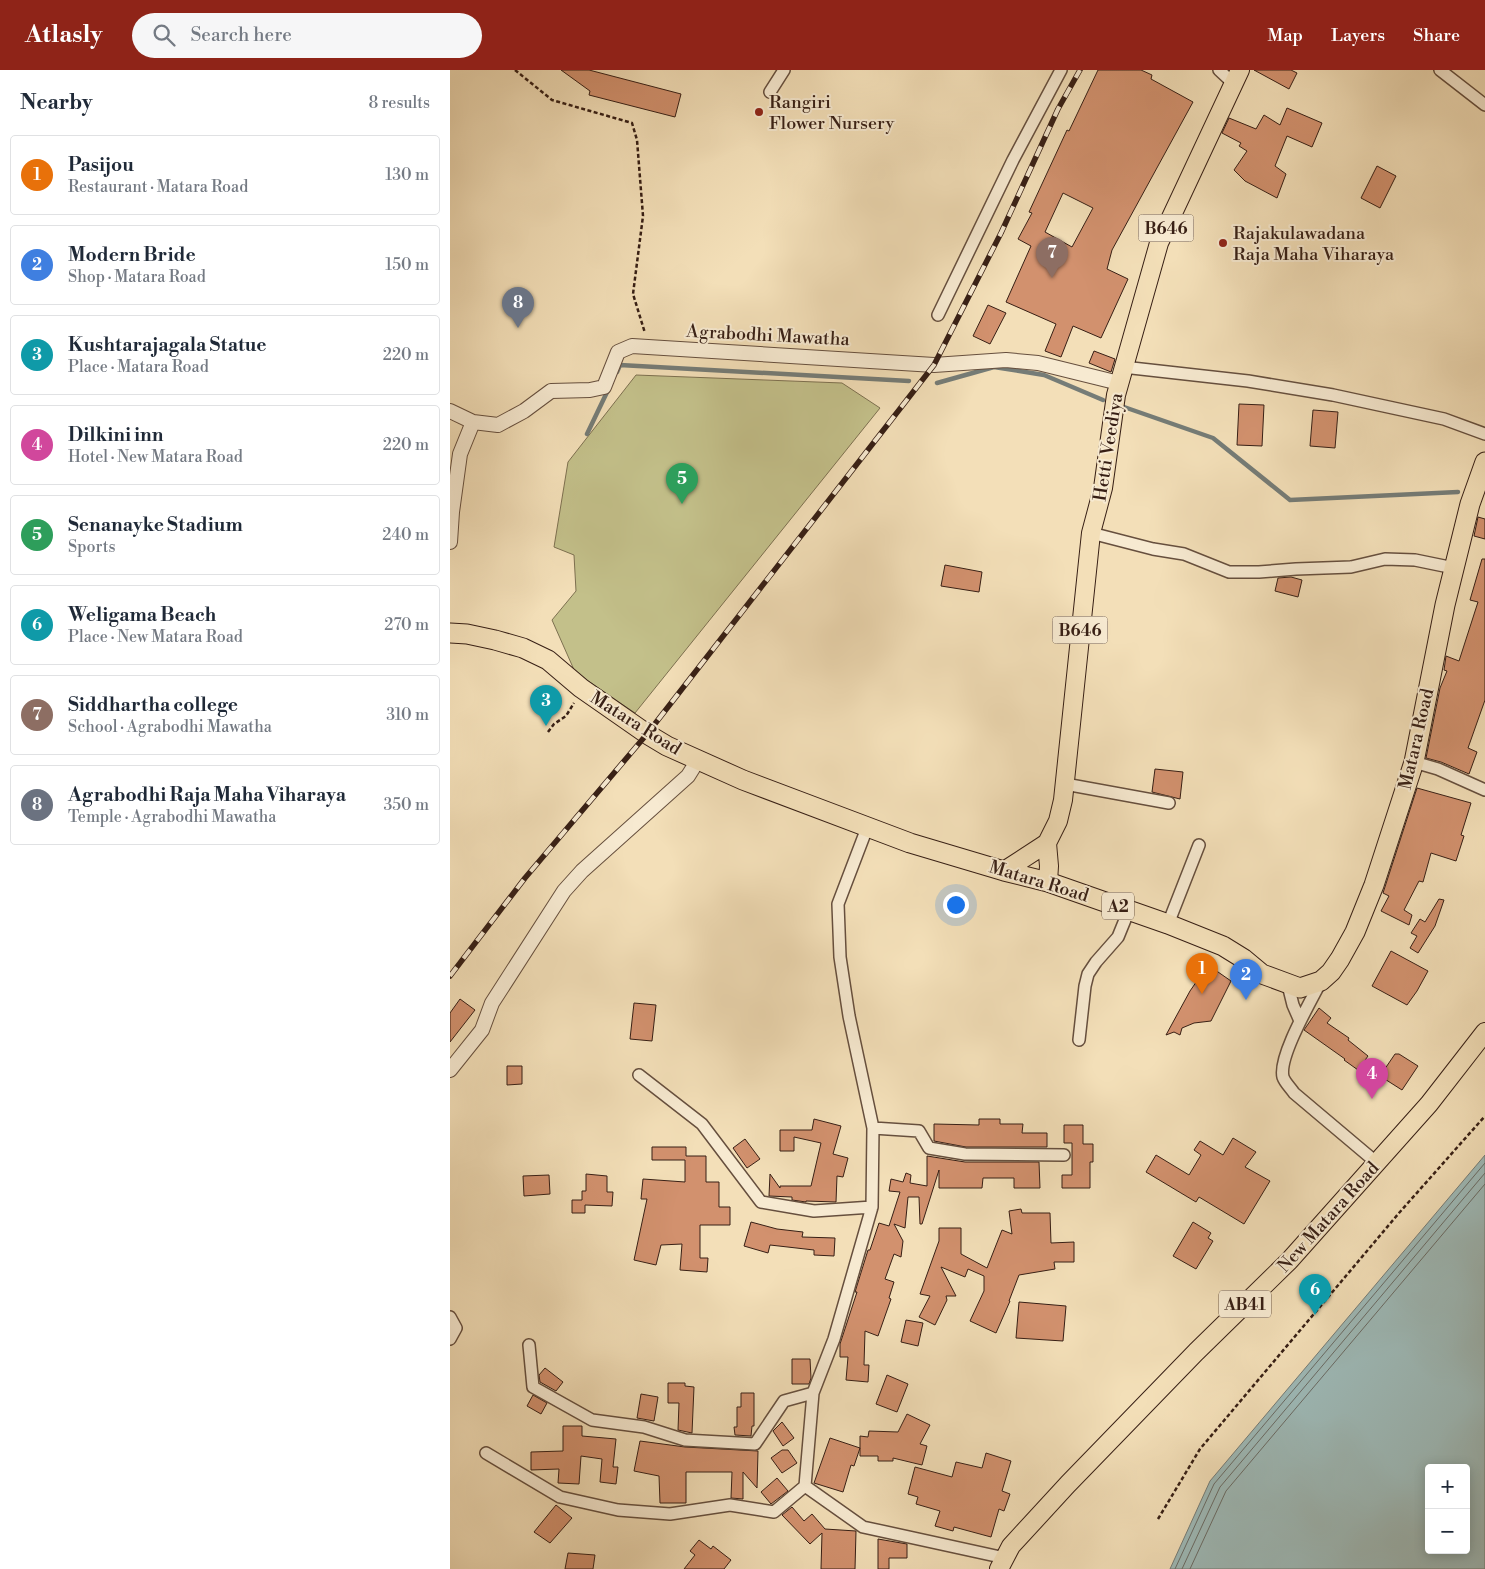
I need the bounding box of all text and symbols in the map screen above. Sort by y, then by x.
search box [132,13,482,58]
text: Atlasly [25,20,102,50]
icon: search [150,21,178,49]
text: Search here [190,23,292,47]
text: Map [1268,24,1303,47]
text: Layers [1331,24,1385,47]
text: Share [1413,24,1460,47]
text: Nearby [20,90,93,116]
place label: Rangiri Flower Nursery [769,91,894,135]
text: 8 results [368,93,430,113]
marker: Rangiri Flower Nursery [753,106,765,118]
text: Pasijou [68,153,134,177]
text: 1 [33,165,41,185]
text: 130 m [385,165,429,185]
text: Restaurant · Matara Road [68,177,248,197]
road number: B646 [1138,214,1194,242]
place label: Rajakulawadana Raja Maha Viharaya [1233,222,1395,266]
pin: 7 [1036,237,1068,278]
marker: Rajakulawadana Raja Maha Viharaya [1217,237,1229,249]
text: Modern Bride [68,243,196,267]
text: 2 [32,255,42,275]
text: 150 m [385,255,429,275]
text: Shop · Matara Road [68,267,206,287]
pin: 8 [502,287,534,328]
street label: Agrabodhi Mawatha [685,320,851,351]
text: Kushtarajagala Statue [68,333,267,357]
text: 3 [32,345,42,365]
text: 220 m [383,345,429,365]
text: Place · Matara Road [68,357,209,377]
street label: Hetti Veediya [1089,390,1129,503]
text: Dilkini inn [68,423,163,447]
text: 4 [32,435,42,455]
text: 220 m [383,435,429,455]
text: Hotel · New Matara Road [68,447,243,467]
pin: 5 [666,463,698,504]
text: Senanayke Stadium [68,513,243,537]
text: 5 [32,525,42,545]
text: 240 m [382,525,429,545]
text: Sports [68,537,115,557]
text: Weligama Beach [68,603,216,627]
text: 6 [32,615,42,635]
text: 270 m [384,615,429,635]
road number: B646 [1052,616,1108,644]
text: Place · New Matara Road [68,627,243,647]
pin: 3 [530,685,562,726]
street label: Matara Road [586,686,686,761]
street label: Matara Road [1394,686,1439,792]
text: Siddhartha college [68,693,238,717]
text: 7 [32,705,42,725]
text: 310 m [386,705,429,725]
text: School · Agrabodhi Mawatha [68,717,272,737]
text: Agrabodhi Raja Maha Viharaya [68,783,346,807]
text: 8 [32,795,42,815]
text: 350 m [383,795,429,815]
text: Temple · Agrabodhi Mawatha [68,807,276,827]
street label: Matara Road [986,855,1092,908]
your location [943,892,969,918]
road number: A2 [1102,892,1134,919]
pin: 1 [1186,953,1218,994]
pin: 2 [1230,959,1262,1000]
pin: 4 [1356,1058,1388,1099]
street label: New Matara Road [1273,1157,1385,1278]
pin: 6 [1299,1274,1331,1315]
road number: AB41 [1219,1290,1271,1318]
map controls [1425,1464,1470,1554]
button: + [1425,1464,1470,1509]
button: − [1425,1509,1470,1554]

